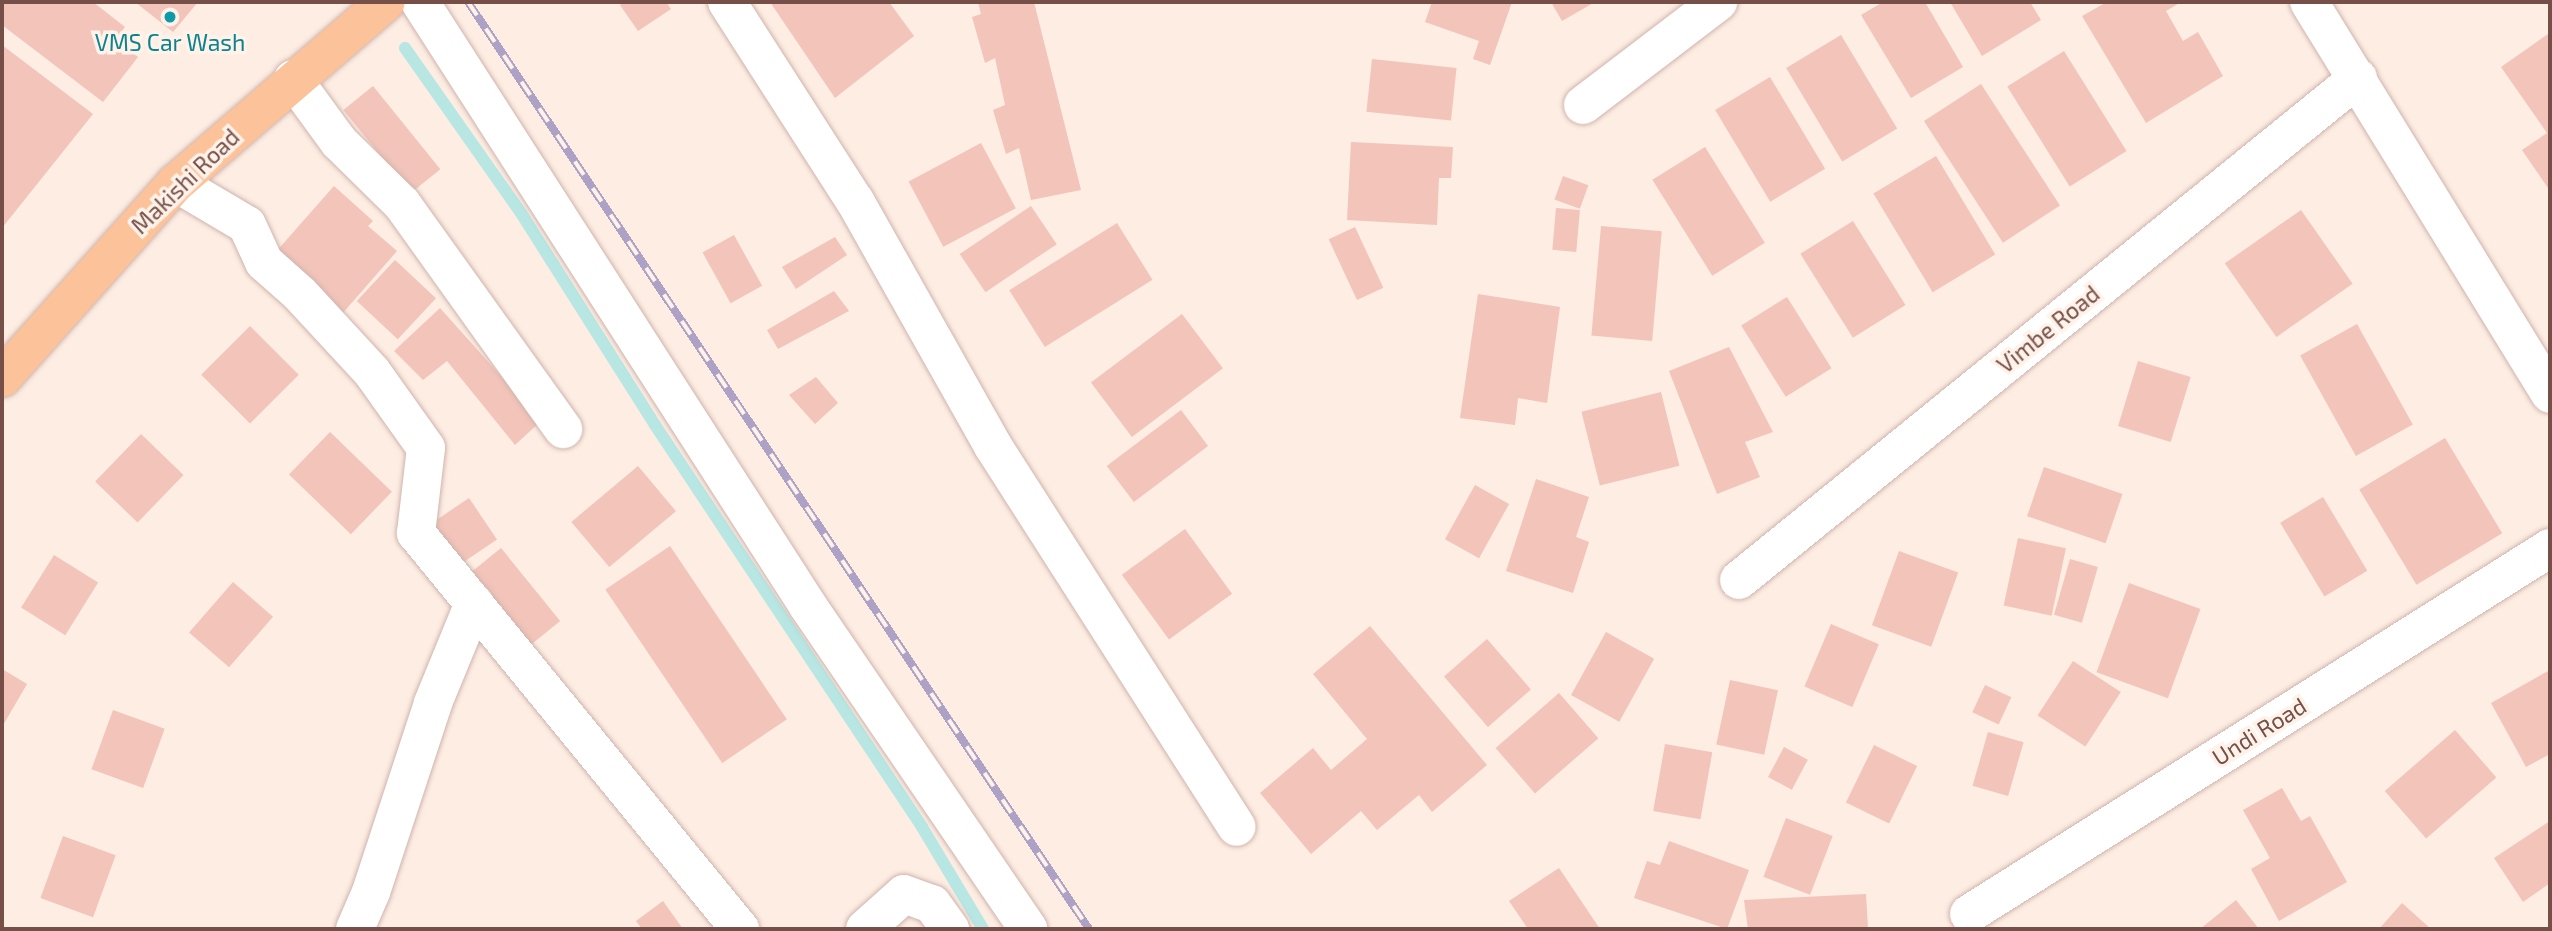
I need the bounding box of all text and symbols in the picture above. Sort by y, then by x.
marker: VMS Car Wash [162,9,178,25]
place label: VMS Car Wash [94,28,246,56]
street label: Makishi Road [125,123,245,239]
street label: Vimbe Road [1991,279,2105,379]
street label: Undi Road [2207,691,2311,771]

